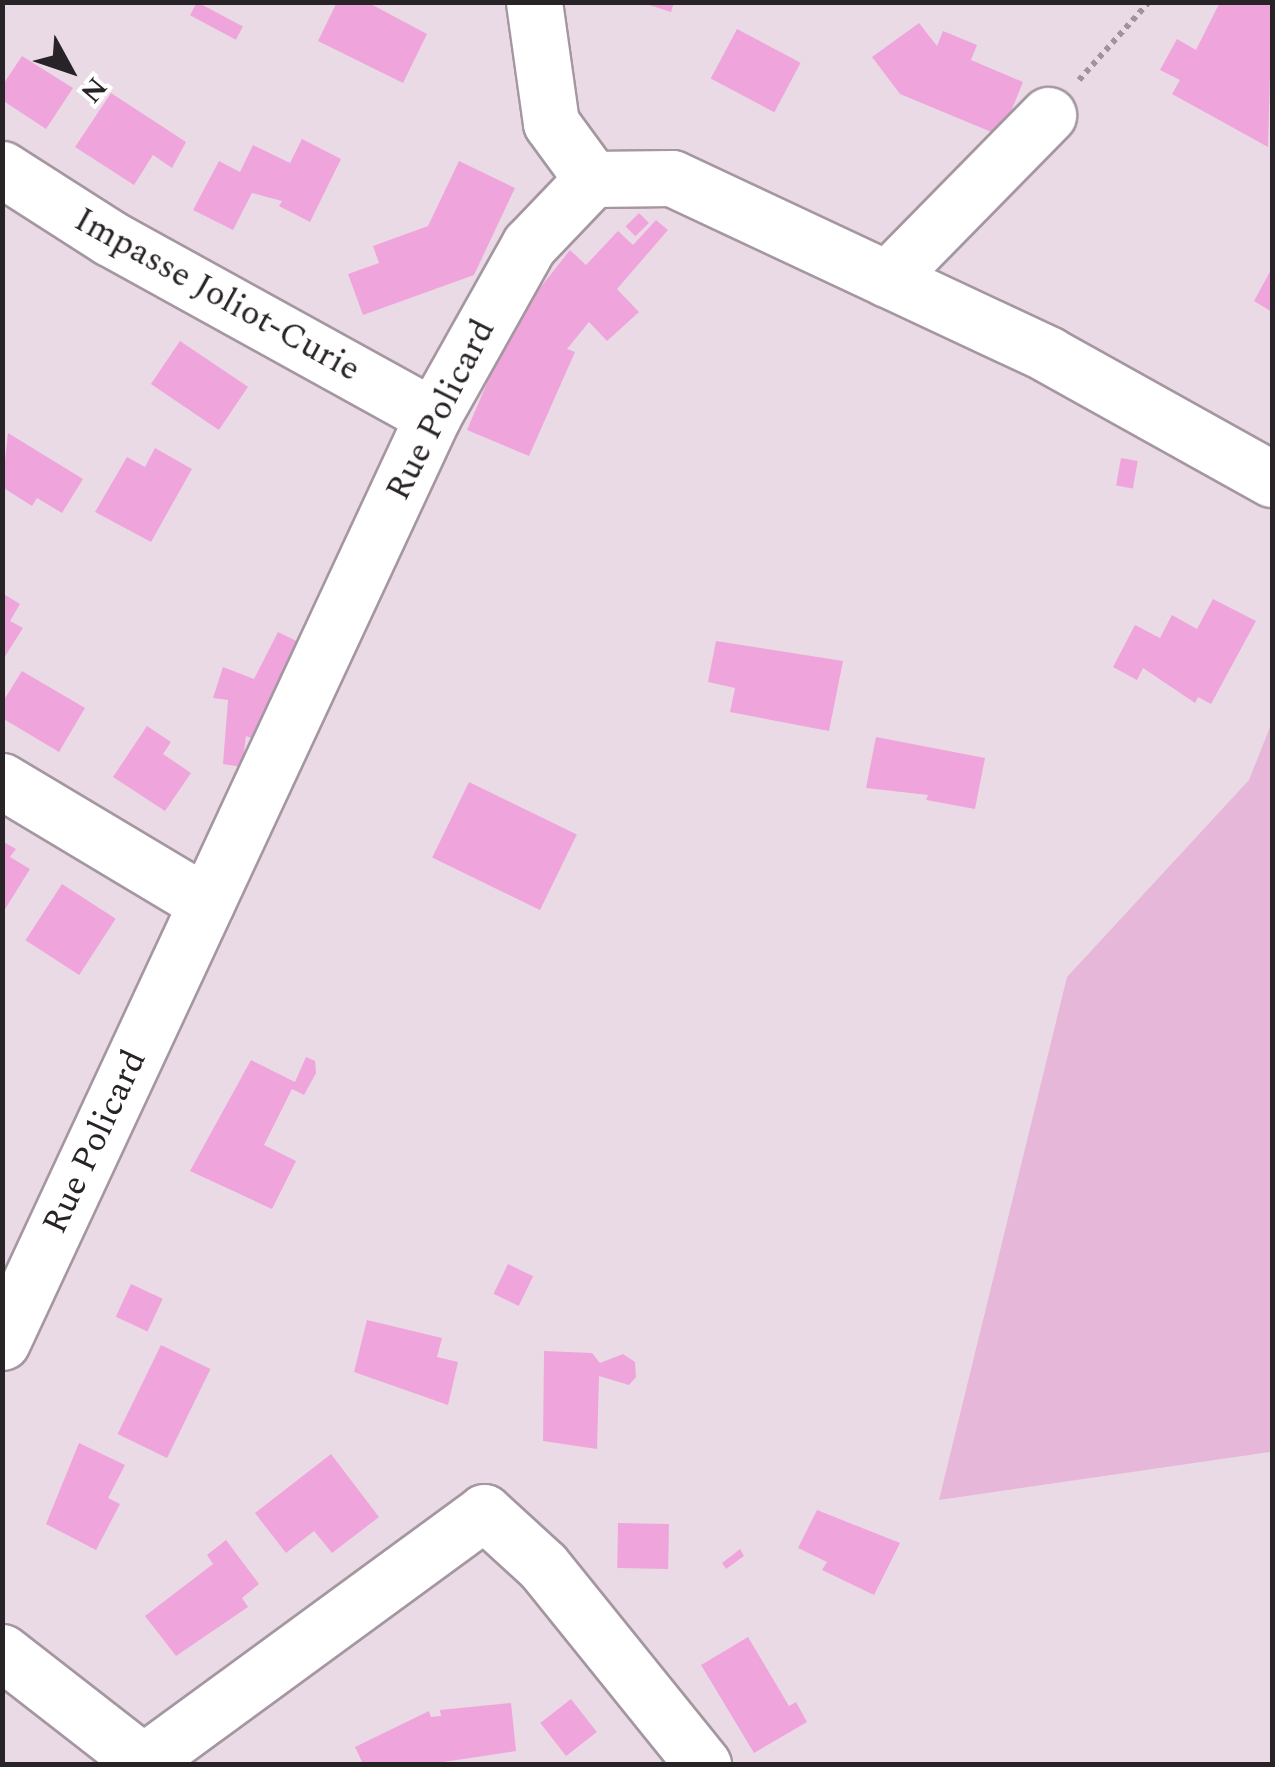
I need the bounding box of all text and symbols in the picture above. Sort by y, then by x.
north arrow [20,20,120,120]
text: N [70,67,117,112]
street label: Impasse Joliot-Curie [67,199,367,391]
street label: Rue Policard [377,312,505,508]
street label: Rue Policard [34,1044,156,1240]

